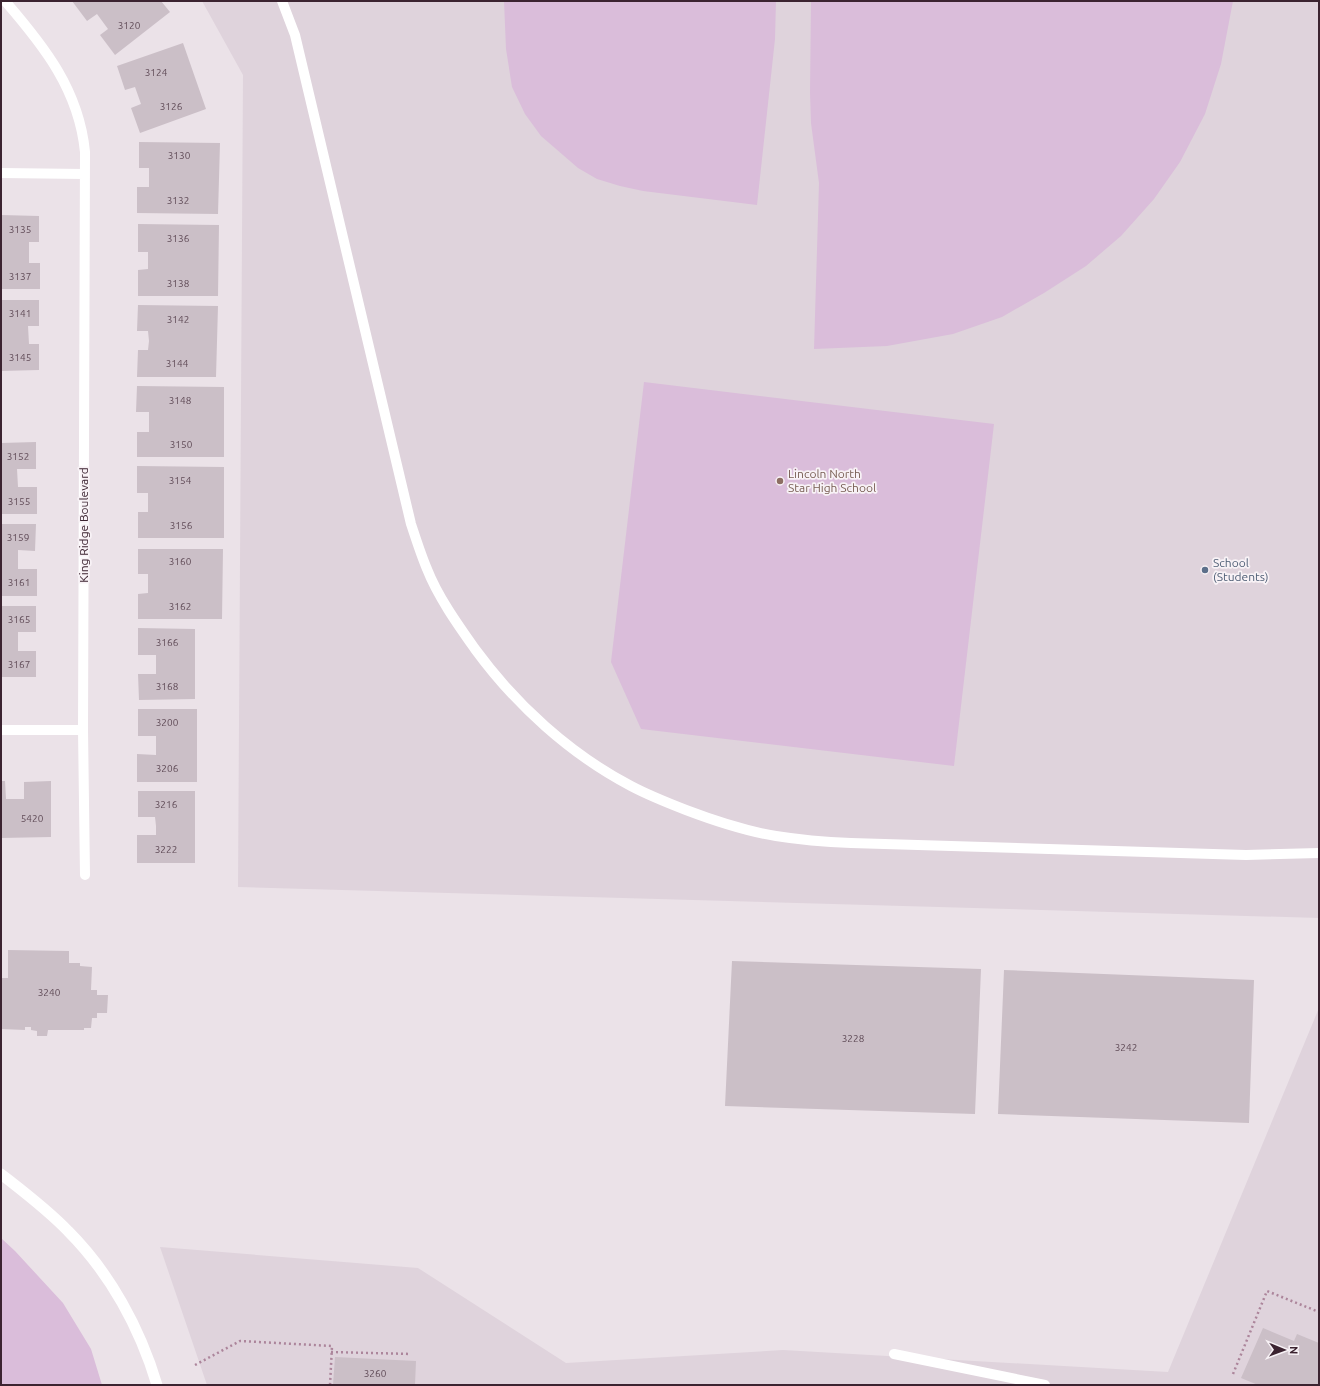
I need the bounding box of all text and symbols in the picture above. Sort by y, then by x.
house number: 3120 [118,20,141,31]
house number: 3124 [145,67,168,78]
house number: 3126 [160,101,183,112]
house number: 3130 [168,150,191,161]
house number: 3132 [167,195,189,206]
house number: 3135 [9,224,31,235]
house number: 3136 [167,233,190,244]
house number: 3137 [9,271,31,282]
house number: 3138 [167,278,190,289]
house number: 3141 [9,308,31,319]
house number: 3142 [167,314,189,325]
house number: 3145 [9,352,31,363]
house number: 3144 [166,358,189,369]
house number: 3148 [169,395,192,406]
house number: 3150 [170,439,193,450]
house number: 3152 [7,451,29,462]
street label: King Ridge Boulevard [77,467,90,583]
place label: Lincoln North Star High School [788,467,876,494]
house number: 3154 [169,475,192,486]
marker: Lincoln North Star High School [775,476,785,486]
house number: 3155 [8,496,30,507]
house number: 3156 [170,520,193,531]
house number: 3159 [7,532,29,543]
house number: 3160 [169,556,192,567]
place label: School (Students) [1213,556,1269,584]
marker: School (Students) [1200,565,1210,575]
house number: 3161 [8,577,30,588]
house number: 3162 [169,601,191,612]
house number: 3165 [8,614,30,625]
house number: 3166 [156,637,179,648]
house number: 3167 [8,659,30,670]
house number: 3168 [156,681,179,692]
house number: 3200 [156,717,179,728]
house number: 3206 [156,763,179,774]
house number: 3216 [155,799,178,810]
house number: 5420 [21,813,44,824]
house number: 3222 [155,844,177,855]
house number: 3240 [38,987,61,998]
house number: 3228 [842,1033,865,1044]
house number: 3242 [1115,1042,1137,1053]
north arrow [1264,1330,1304,1370]
text: N [1288,1346,1300,1354]
house number: 3260 [364,1368,387,1379]

